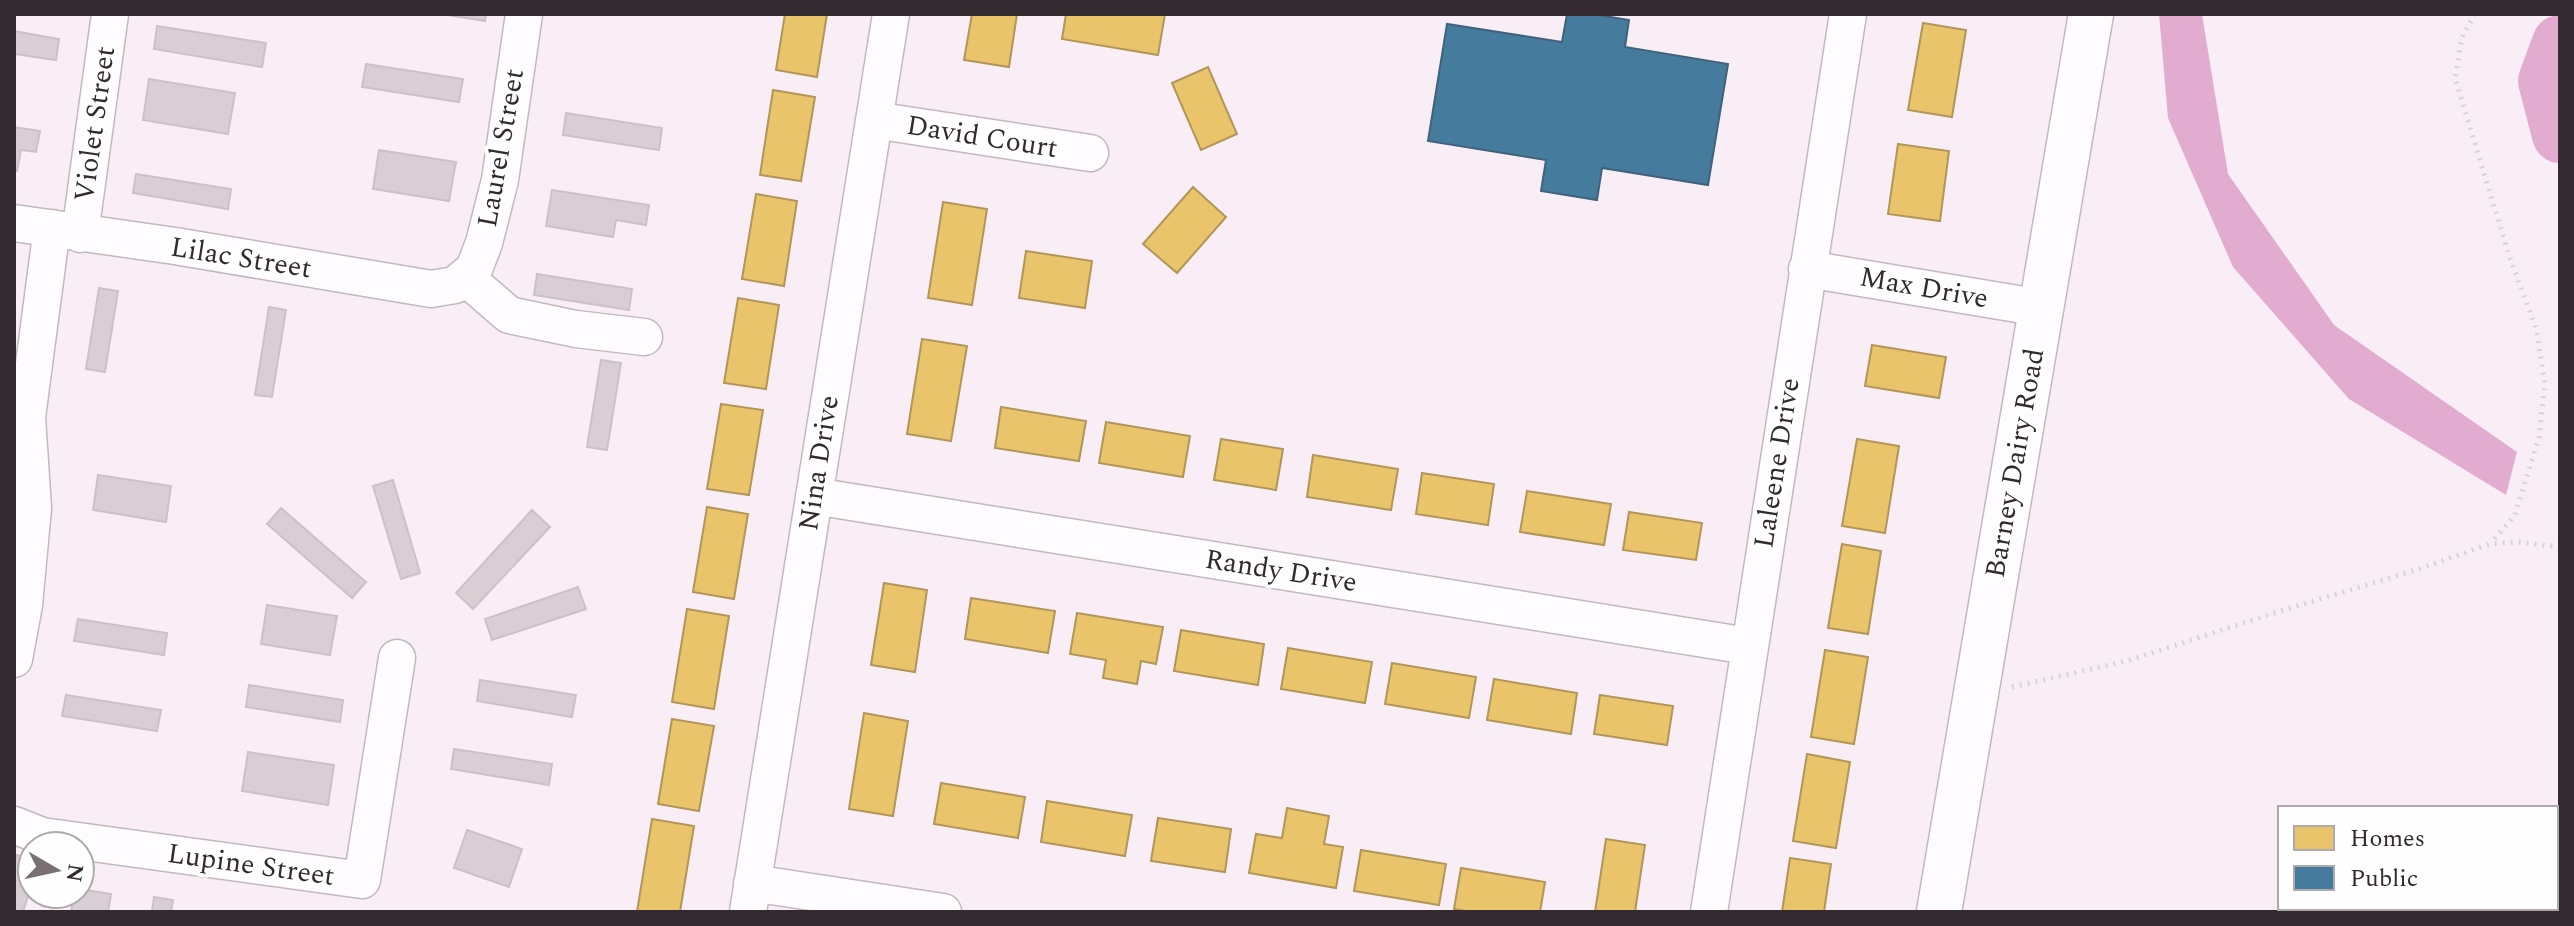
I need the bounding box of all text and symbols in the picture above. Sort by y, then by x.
street label: Violet Street [63,43,127,205]
street label: Laurel Street [466,65,536,231]
street label: David Court [903,104,1061,170]
street label: Lilac Street [167,226,315,290]
street label: Max Drive [1856,256,1992,320]
street label: Barney Dairy Road [1974,345,2056,581]
street label: Laleene Drive [1742,375,1812,551]
street label: Nina Drive [787,392,851,534]
street label: Randy Drive [1202,538,1360,604]
legend [2278,806,2558,910]
text: Homes [2350,821,2425,857]
north arrow [16,830,96,910]
street label: Lupine Street [165,832,337,898]
text: N [57,861,92,884]
text: Public [2350,861,2418,897]

